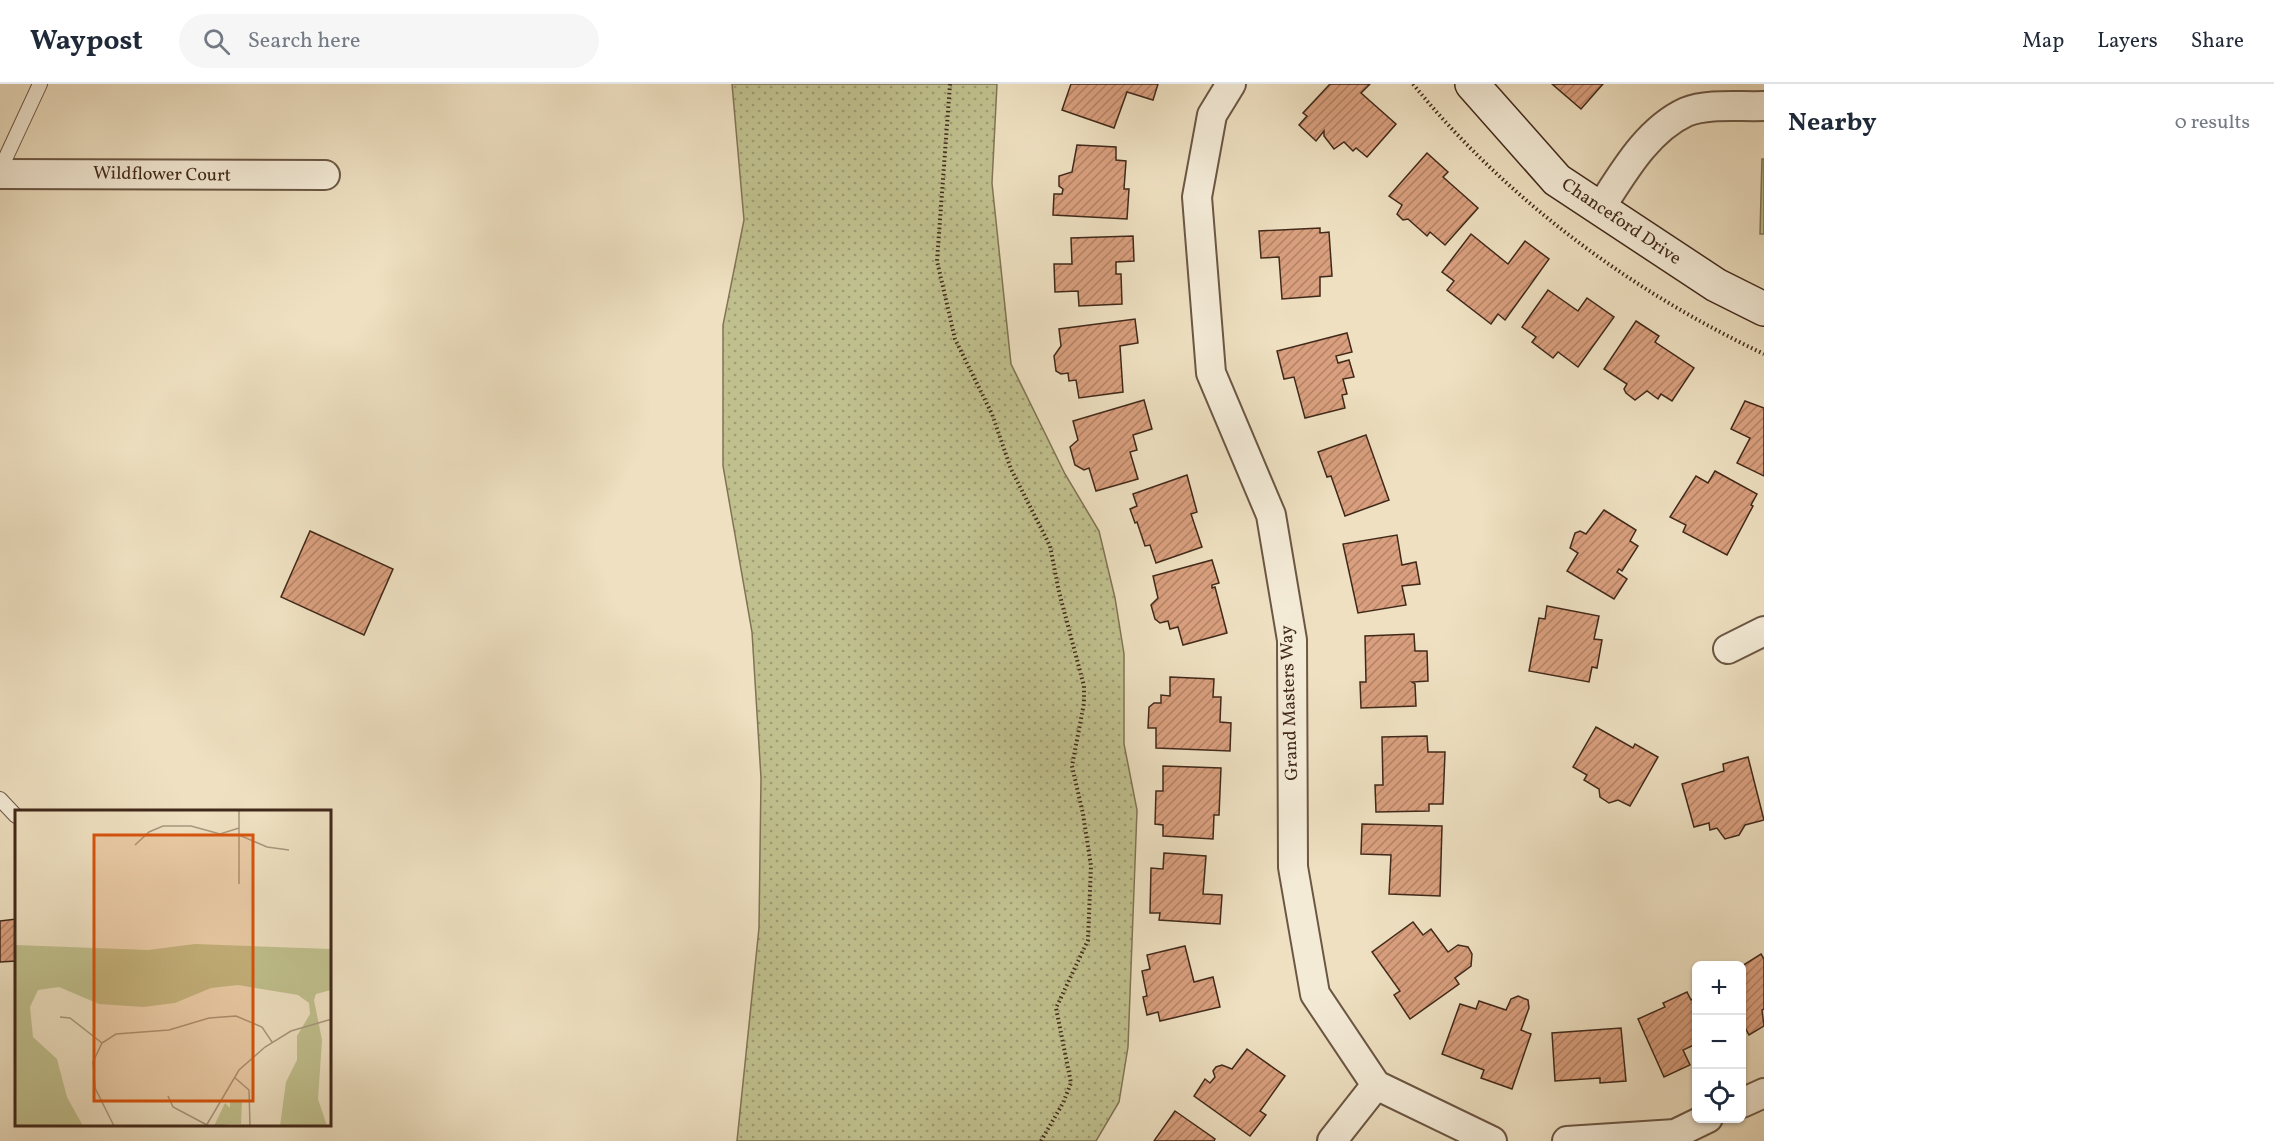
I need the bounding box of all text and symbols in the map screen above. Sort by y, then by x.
search box [179,14,599,68]
text: Waypost [30,22,143,61]
icon: search [200,25,233,58]
text: Search here [248,26,360,57]
text: Map [2022,27,2064,56]
text: Layers [2097,27,2158,56]
text: Share [2191,27,2244,56]
text: Nearby [1788,105,1877,141]
text: 0 results [2175,109,2250,137]
street label: Wildflower Court [93,161,231,189]
street label: Chanceford Drive [1556,173,1686,271]
street label: Grand Masters Way [1275,625,1305,781]
inset map [15,810,332,1126]
map controls [1692,961,1746,1123]
button: + [1692,961,1746,1015]
button: − [1692,1015,1746,1069]
button: locate [1692,1069,1746,1123]

